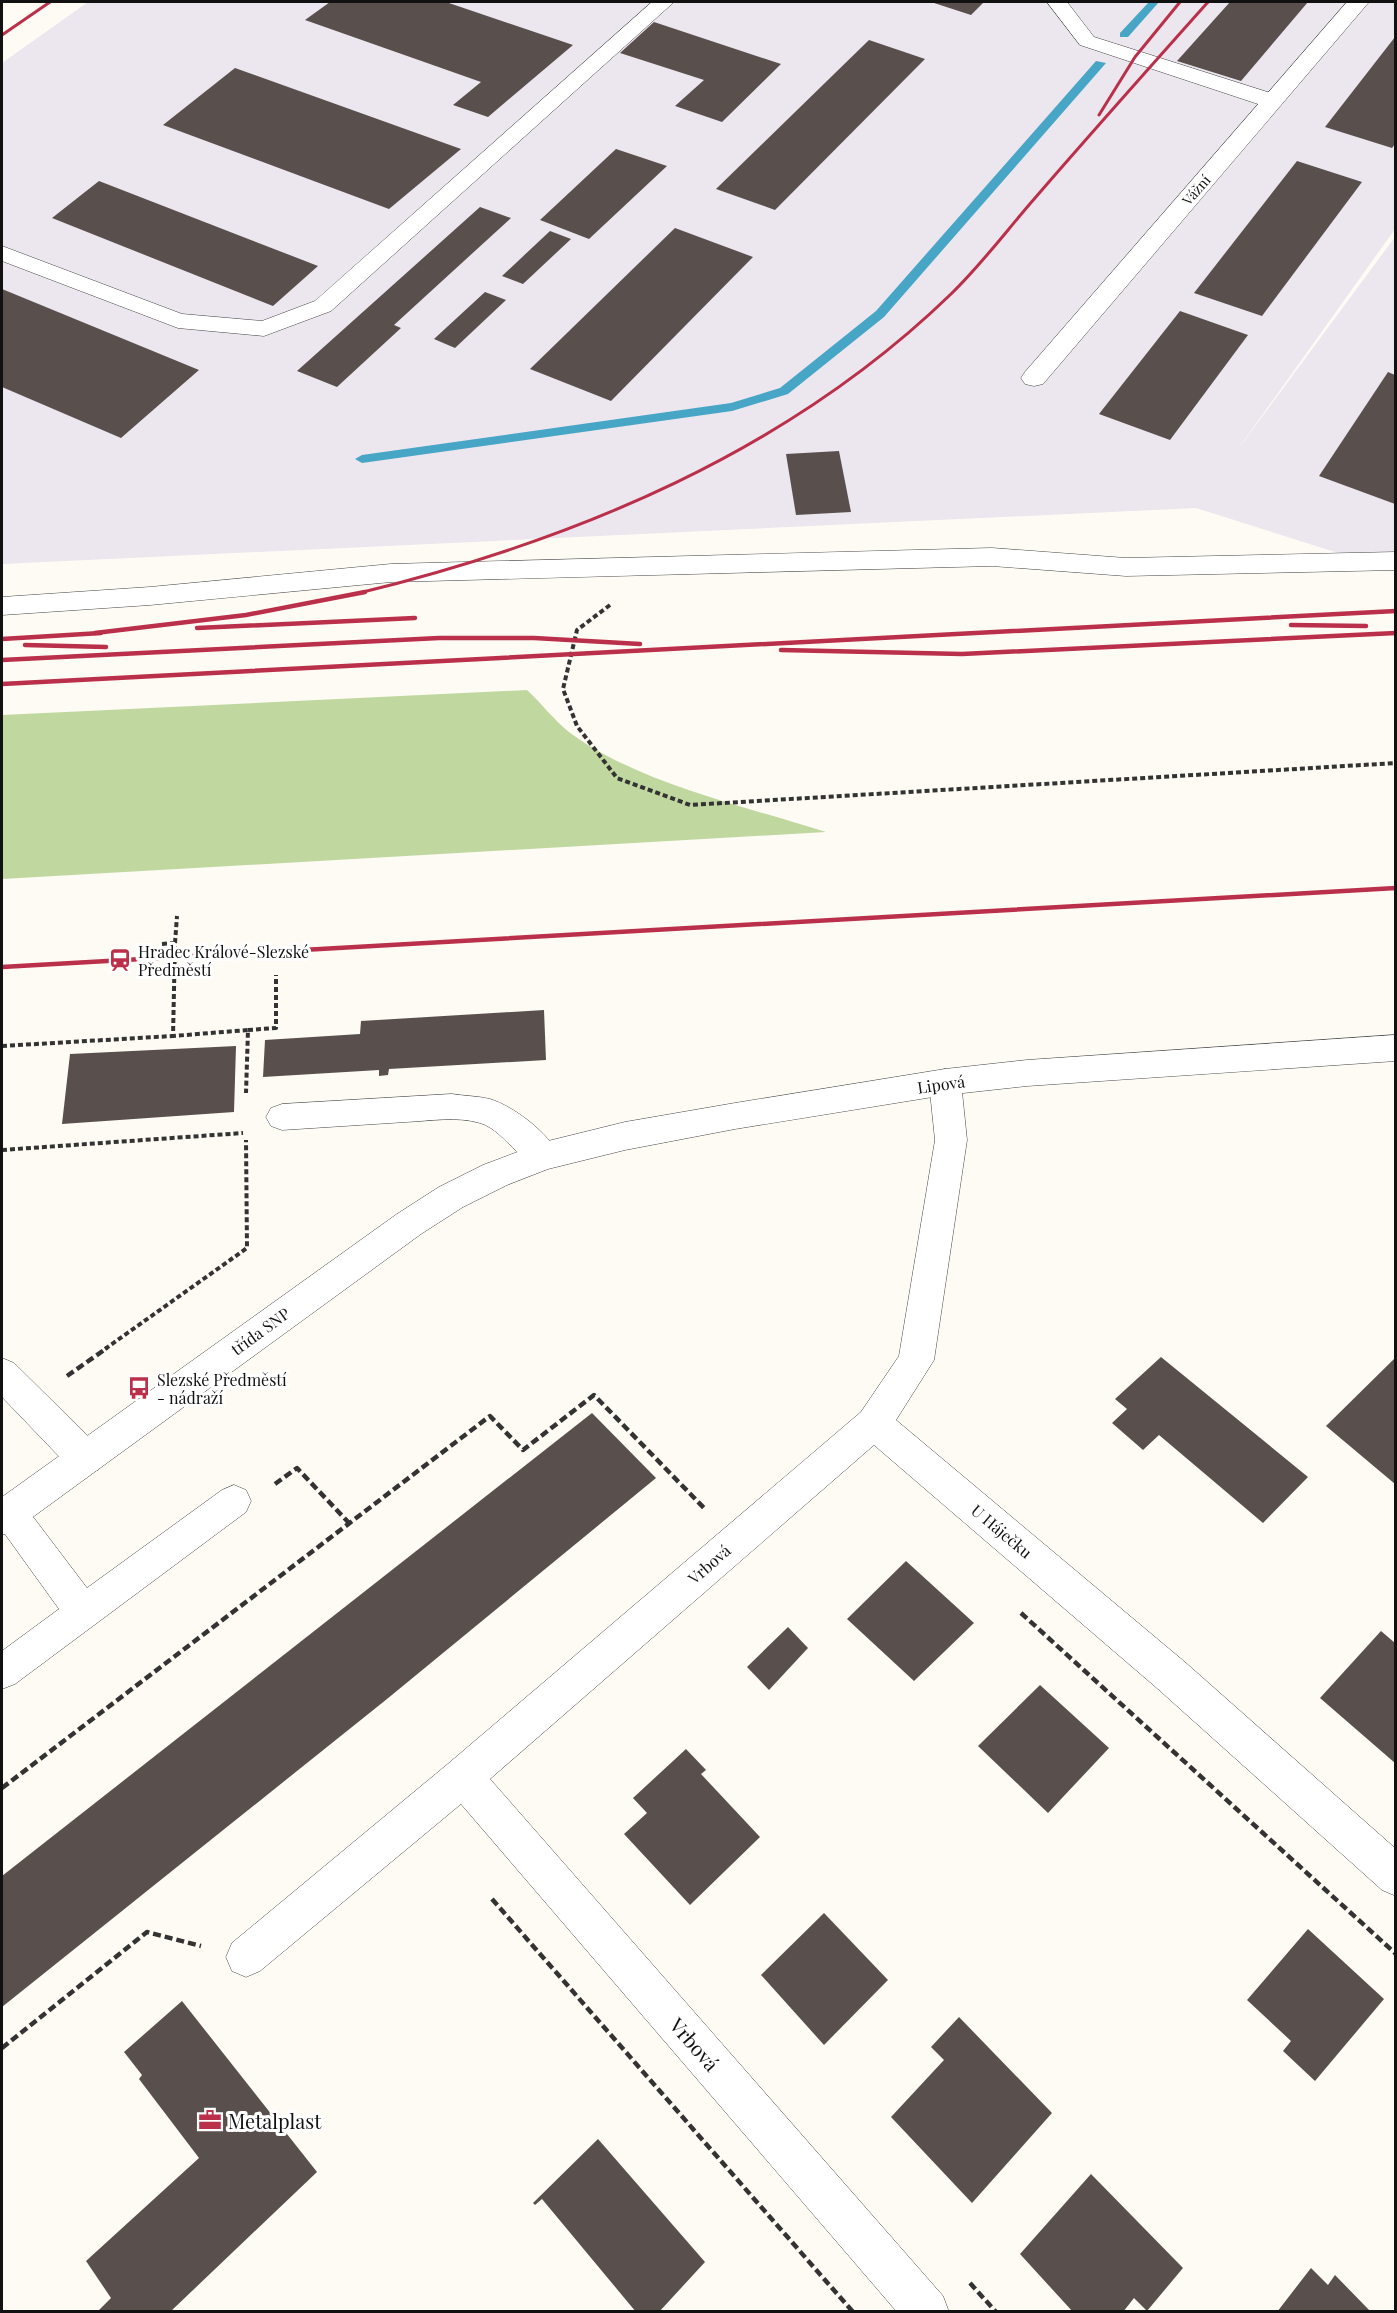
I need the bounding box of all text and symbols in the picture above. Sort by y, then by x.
street label: Vážní [1177,171,1214,210]
place label: Hradec Králové-Slezské Předměstí [138,941,309,980]
station icon: Hradec Králové-Slezské Předměstí [107,947,133,973]
street label: Lipová [916,1070,966,1098]
street label: třída SNP [226,1303,294,1359]
place label: Slezské Předměstí - nádraží [157,1369,287,1408]
bus stop icon: Slezské Předměstí - nádraží [126,1375,152,1401]
street label: U Háječku [967,1499,1037,1563]
street label: Vrbová [683,1540,735,1589]
street label: Vrbová [664,2011,726,2076]
office icon: Metalplast [197,2107,223,2133]
place label: Metalplast [228,2107,322,2134]

